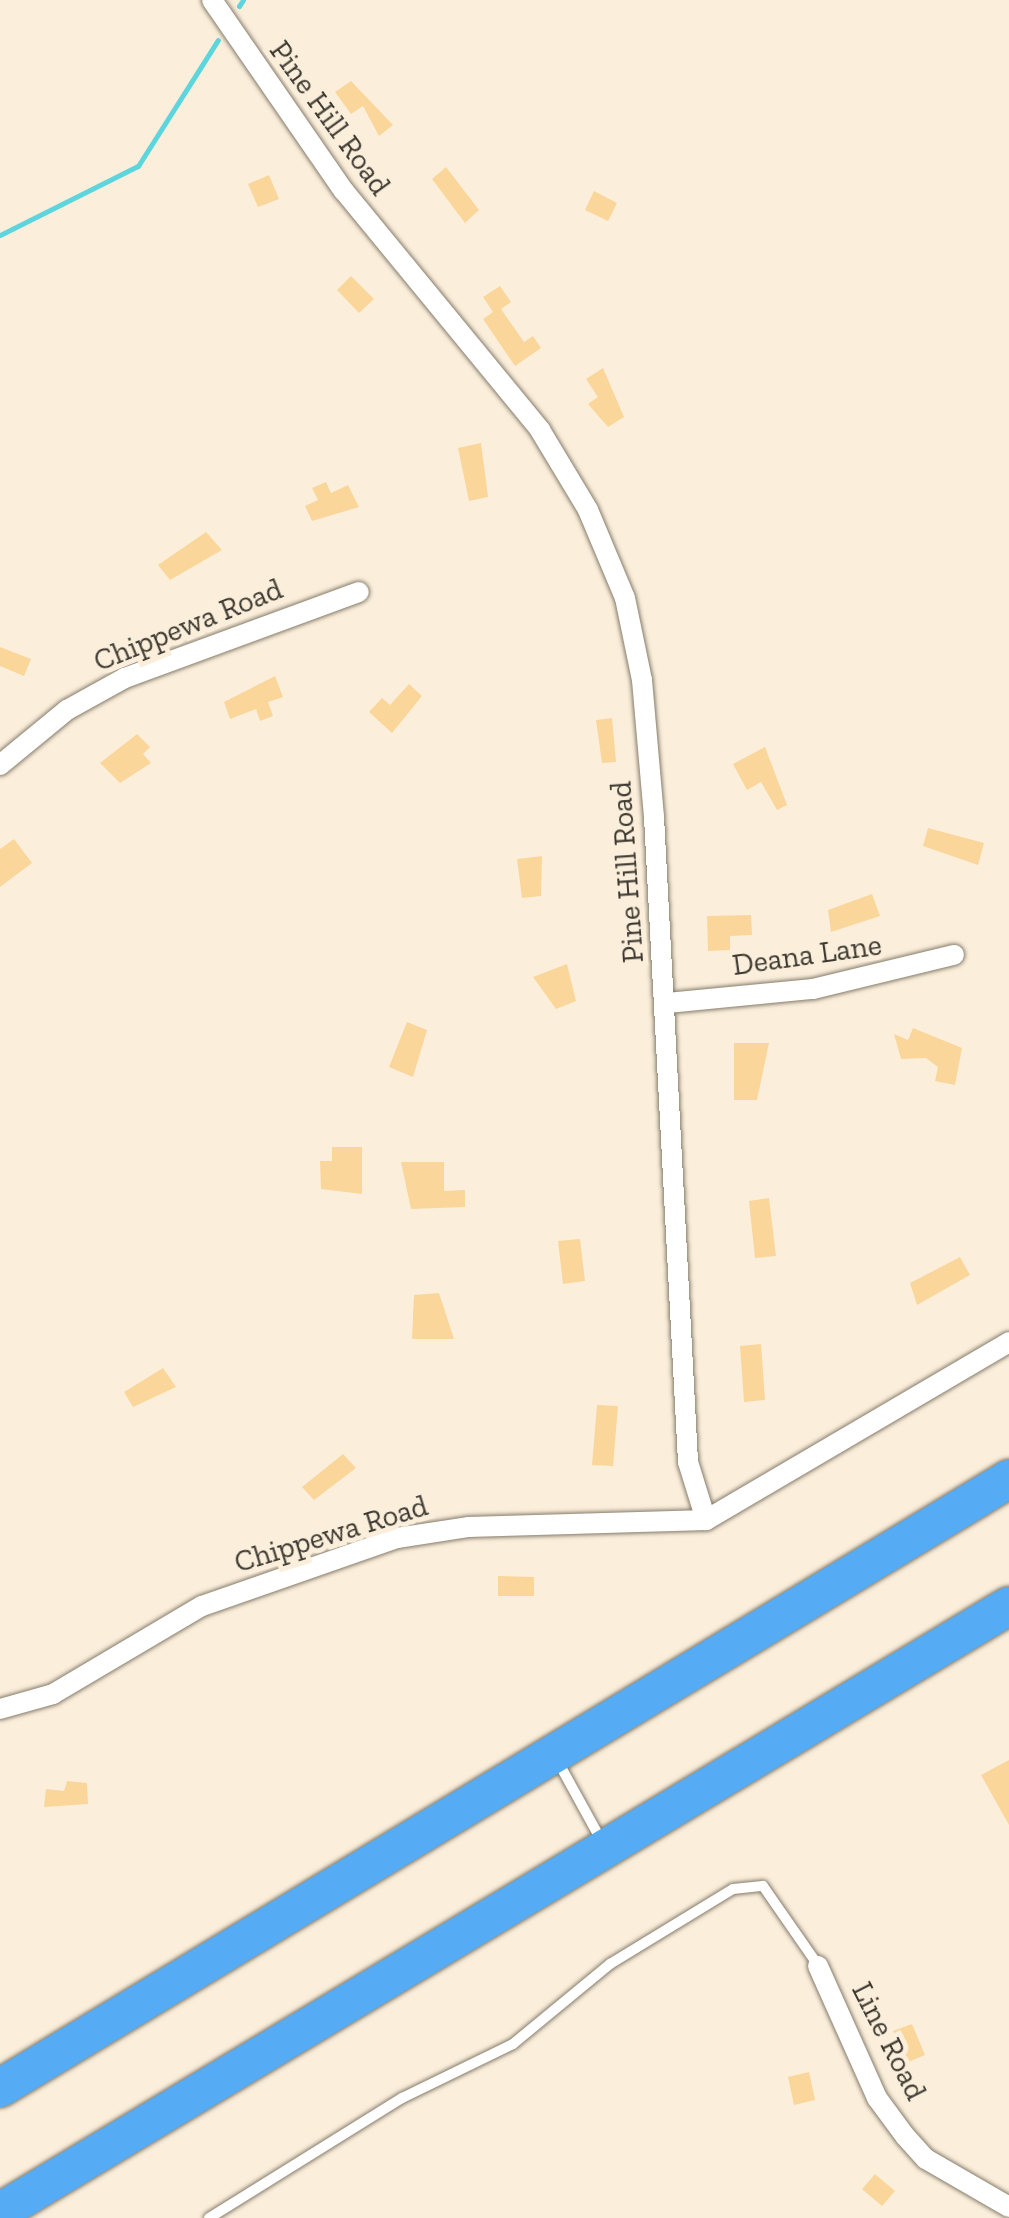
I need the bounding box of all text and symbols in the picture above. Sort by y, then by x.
street label: Pine Hill Road [262,34,398,202]
street label: Chippewa Road [88,571,288,679]
street label: Pine Hill Road [603,780,651,964]
street label: Deana Lane [730,927,884,983]
street label: Chippewa Road [230,1488,432,1580]
street label: Line Road [844,1976,934,2106]

